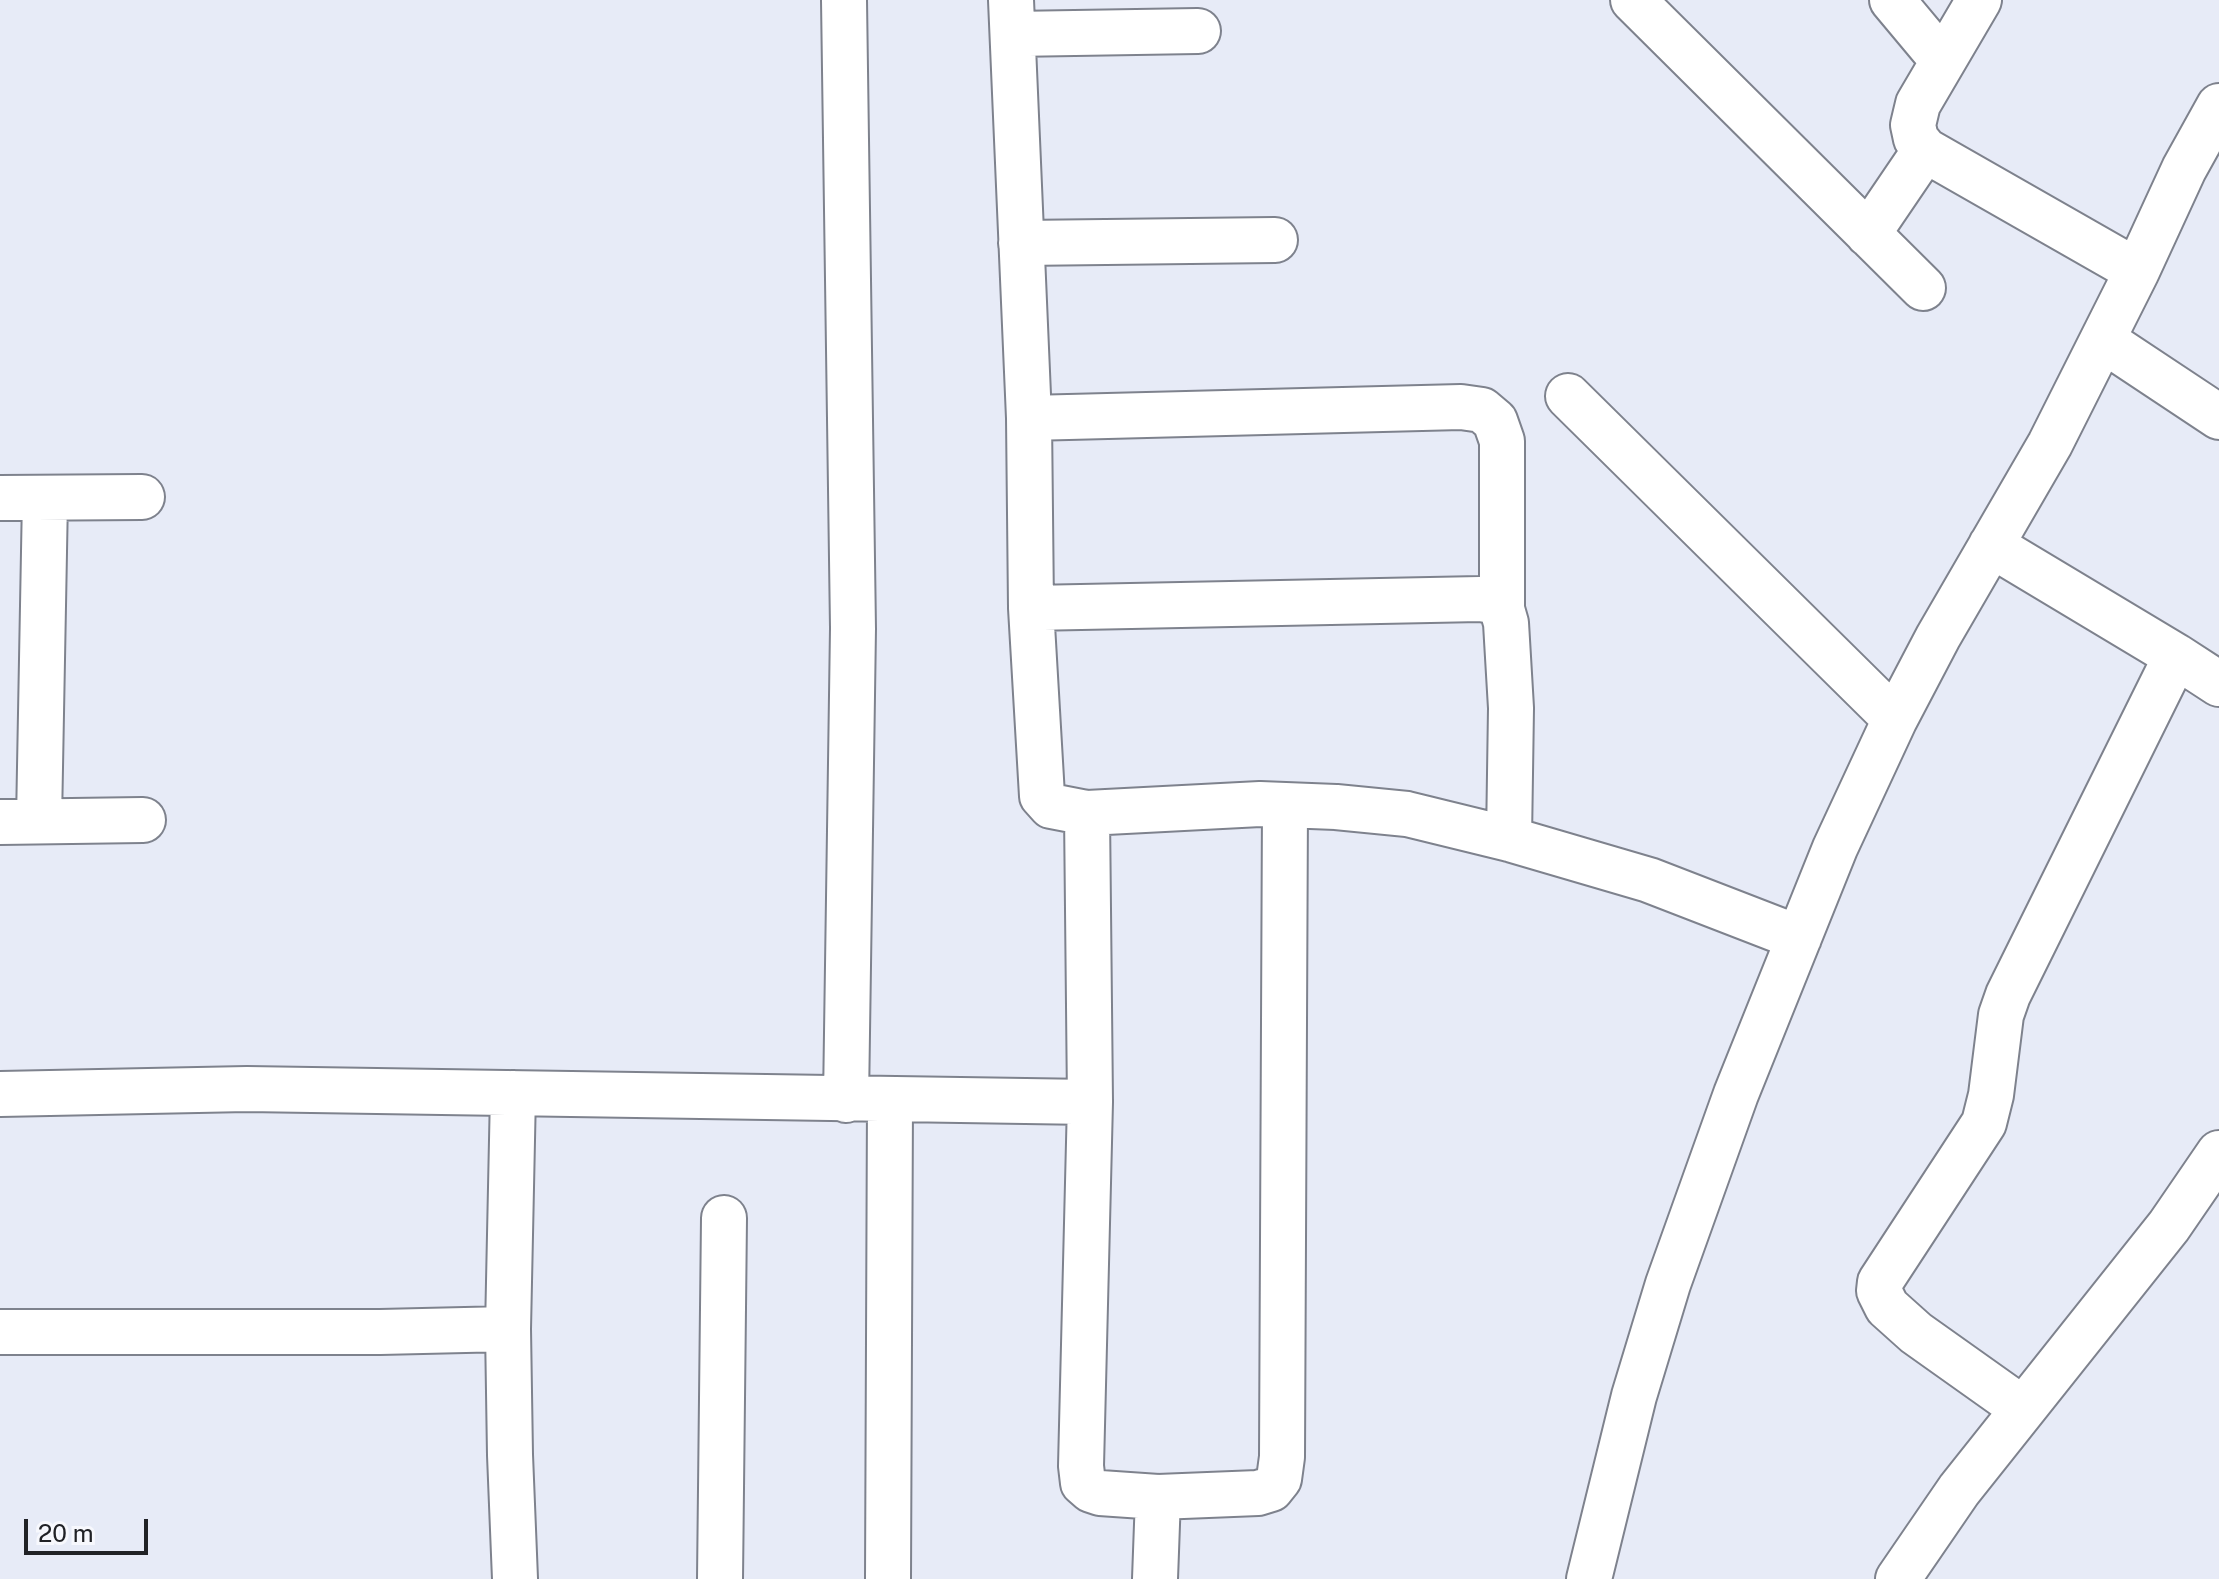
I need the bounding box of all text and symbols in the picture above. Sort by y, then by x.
scale bar [28,1503,152,1553]
text: 20 m [38,1519,94,1547]

